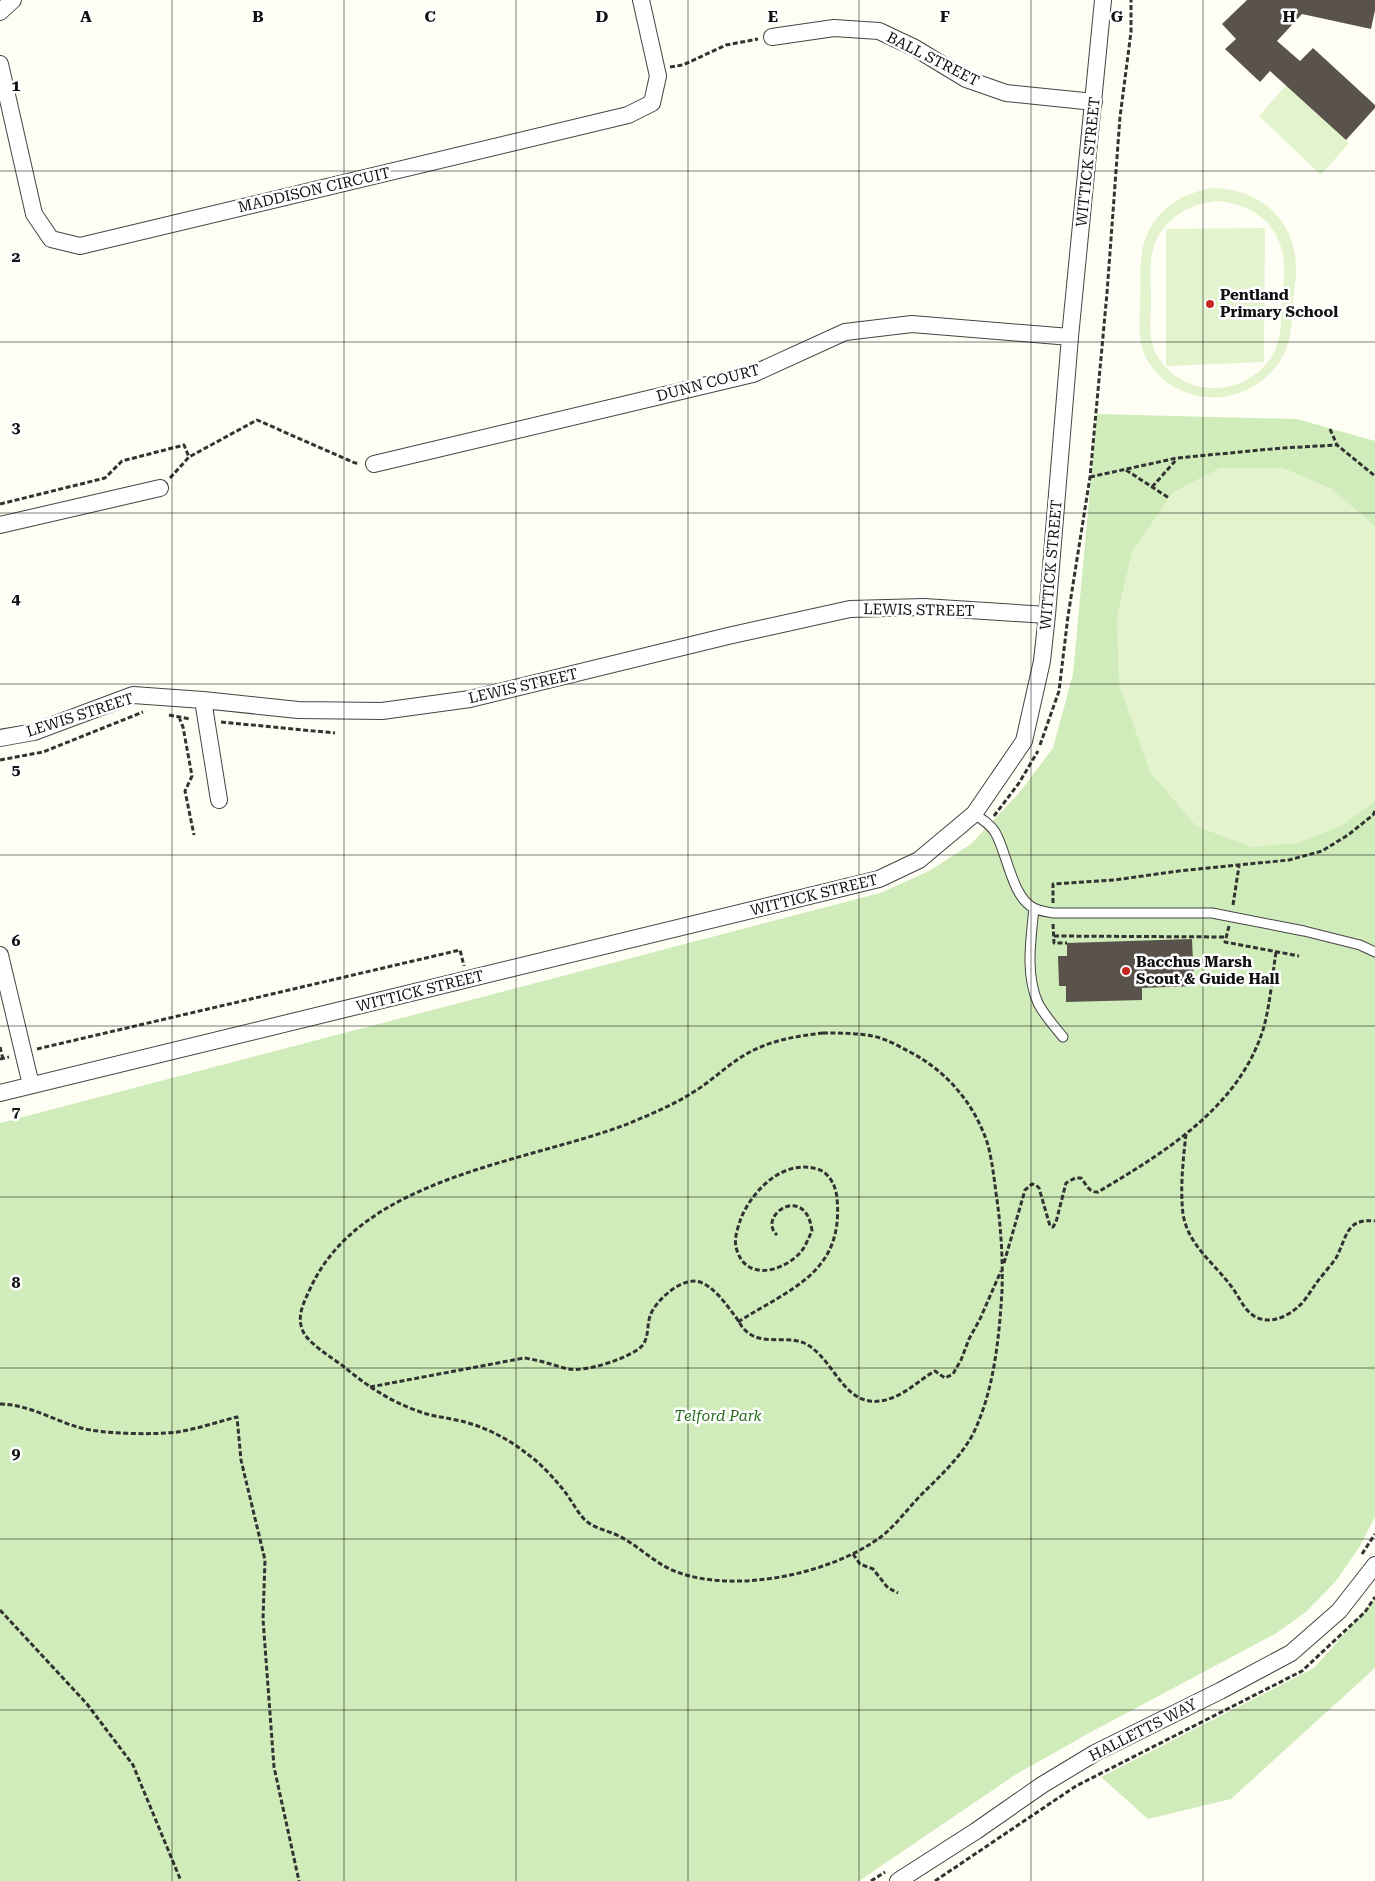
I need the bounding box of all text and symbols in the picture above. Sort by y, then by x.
text: A [80,7,92,26]
text: B [252,7,264,26]
text: C [424,7,436,26]
text: D [596,7,609,26]
text: E [768,7,778,26]
text: F [940,7,950,26]
text: G [1111,7,1124,26]
text: H [1282,7,1296,26]
street label: BALL STREET [884,28,982,90]
text: 1 [12,76,21,95]
street label: WITTICK STREET [1072,96,1104,228]
street label: MADDISON CIRCUIT [236,164,392,216]
text: 2 [12,247,21,266]
place label: Pentland Primary School [1220,286,1338,321]
marker: Pentland Primary School [1204,298,1216,310]
street label: DUNN COURT [654,361,762,405]
text: 3 [12,418,21,437]
street label: WITTICK STREET [1036,499,1066,631]
text: 4 [12,589,21,608]
street label: LEWIS STREET [863,600,975,620]
street label: LEWIS STREET [467,665,579,707]
street label: LEWIS STREET [24,689,136,741]
text: 5 [12,760,21,779]
street label: WITTICK STREET [748,870,880,920]
text: 6 [12,931,21,950]
place label: Bacchus Marsh Scout & Guide Hall [1136,953,1280,988]
marker: Bacchus Marsh Scout & Guide Hall [1120,965,1132,977]
street label: WITTICK STREET [354,966,486,1016]
text: 7 [12,1102,21,1121]
text: 8 [12,1273,21,1292]
park label: Telford Park [674,1407,763,1425]
text: 9 [12,1444,21,1463]
street label: HALLETTS WAY [1086,1695,1201,1765]

